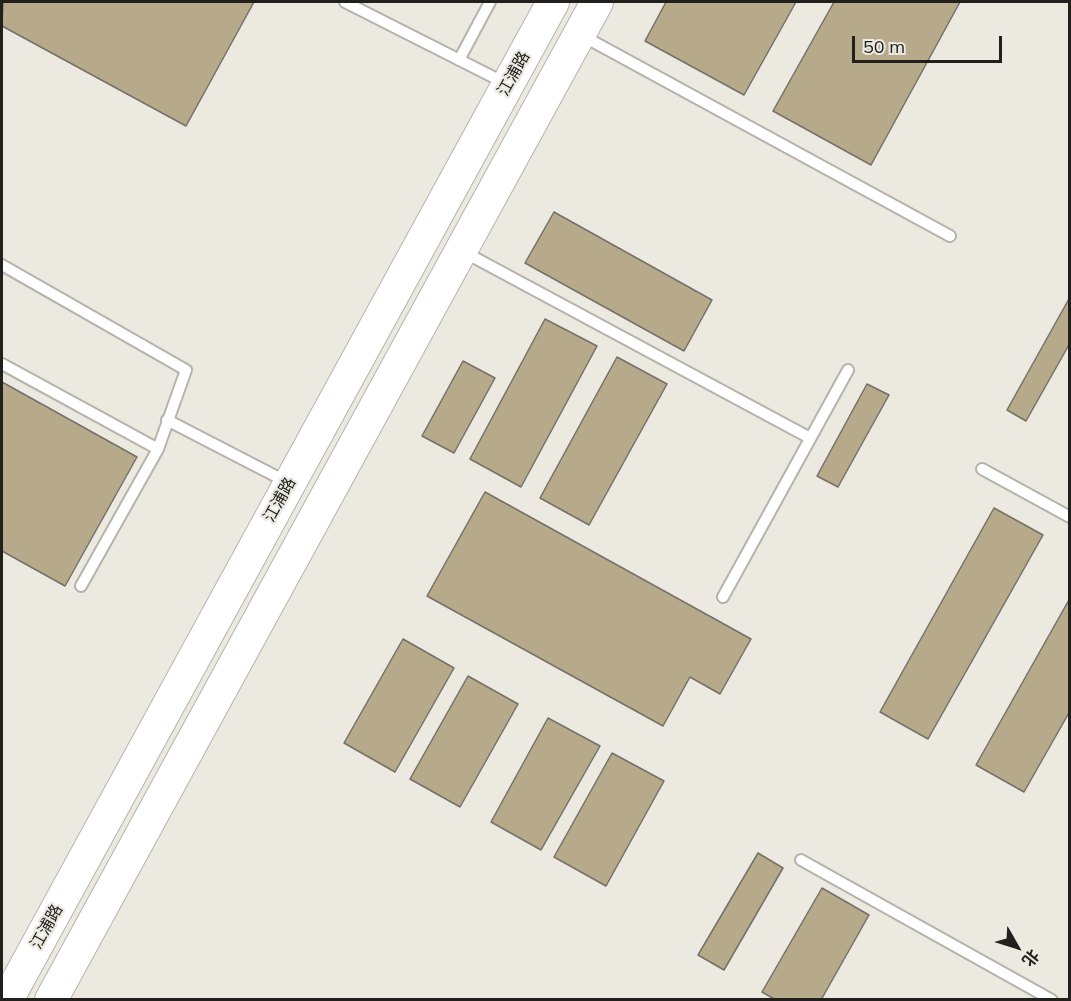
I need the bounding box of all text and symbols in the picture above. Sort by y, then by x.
scale bar [855,24,1005,62]
text: 50 m [863,35,905,58]
street label: 江浦路 [494,48,534,100]
street label: 江浦路 [260,474,300,526]
street label: 江浦路 [27,901,67,953]
north arrow [987,917,1047,977]
text: 北 [1018,946,1044,971]

